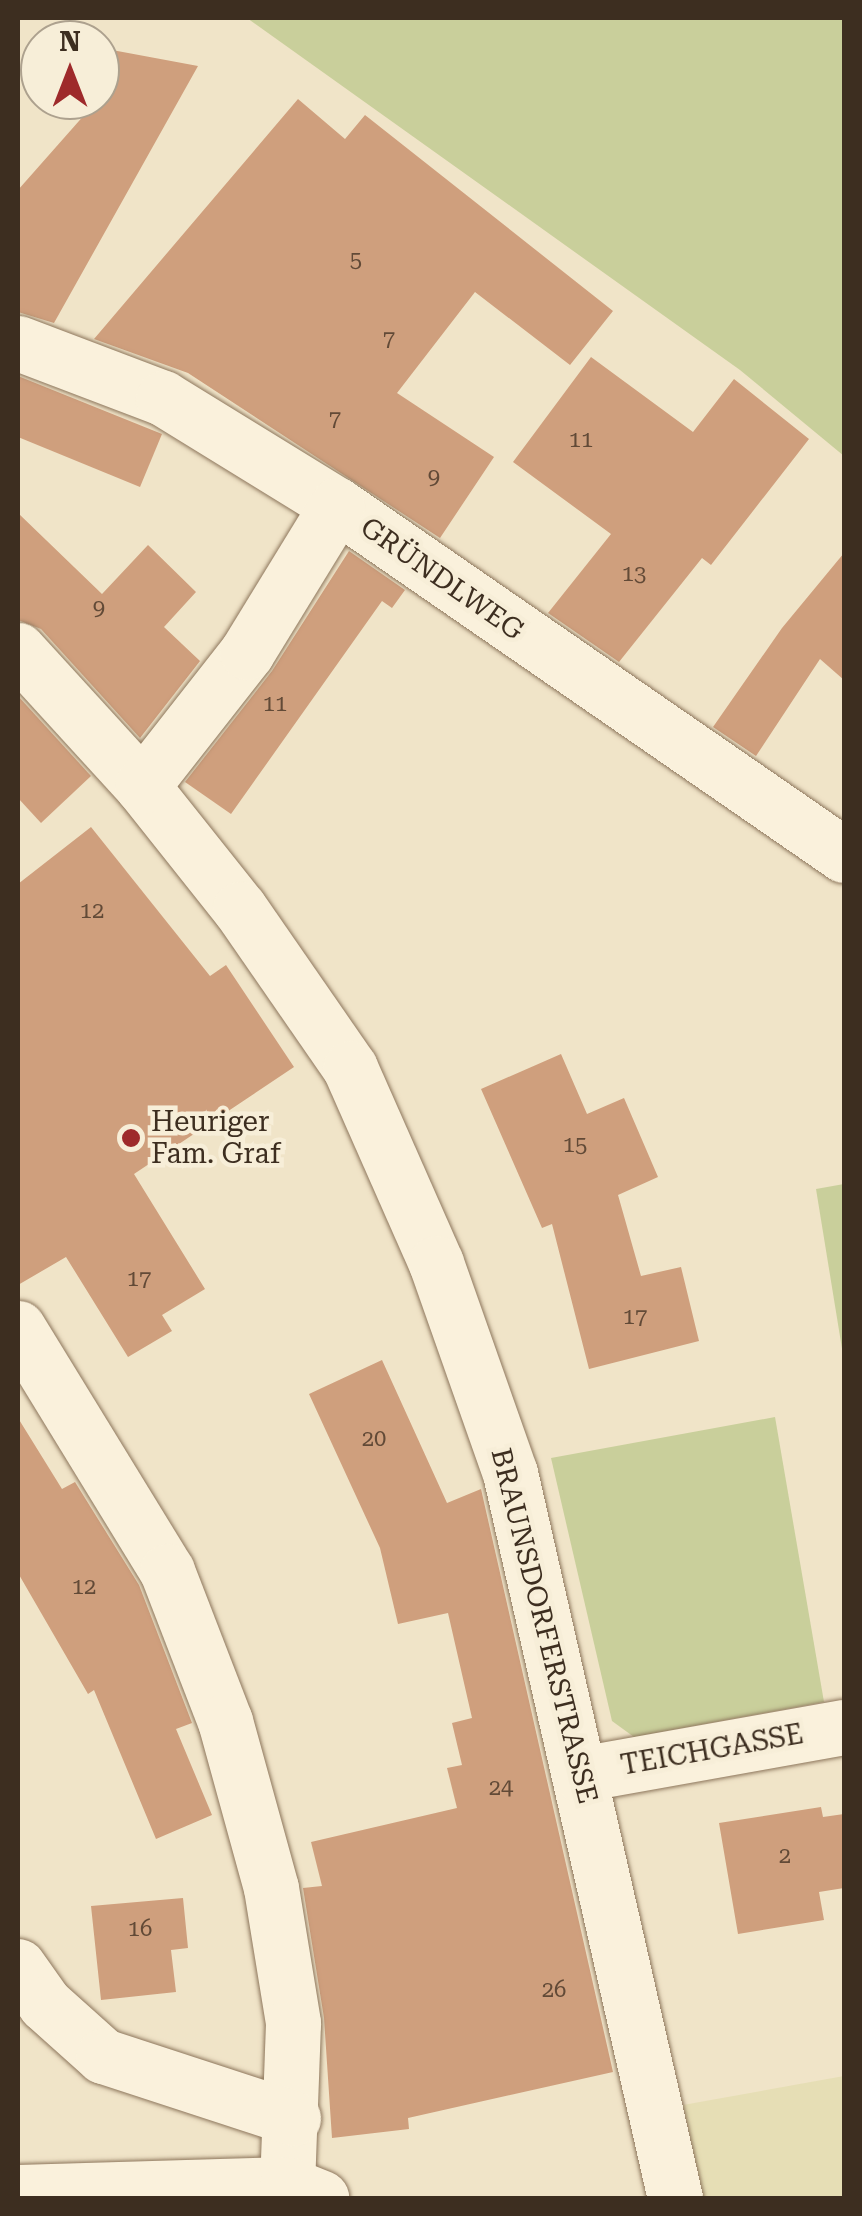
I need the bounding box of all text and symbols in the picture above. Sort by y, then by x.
north arrow [20,20,120,120]
text: N [59,25,81,58]
house number: 5 [350,247,362,273]
house number: 7 [383,326,395,352]
house number: 7 [329,406,341,432]
house number: 11 [569,427,593,453]
house number: 9 [428,464,440,490]
street label: GRÜNDLWEG [354,510,530,648]
house number: 13 [622,561,646,587]
house number: 9 [93,595,105,621]
house number: 11 [263,691,287,717]
house number: 12 [80,898,104,924]
place label: Heuriger Fam. Graf [151,1105,281,1171]
marker: Heuriger Fam. Graf [120,1127,142,1149]
house number: 15 [563,1132,587,1158]
house number: 17 [127,1266,151,1292]
house number: 17 [623,1304,647,1330]
house number: 20 [362,1426,386,1452]
street label: BRAUNSDORFERSTRASSE [484,1445,604,1807]
house number: 12 [72,1574,96,1600]
street label: TEICHGASSE [618,1717,806,1783]
house number: 24 [489,1775,513,1801]
house number: 2 [779,1843,791,1869]
house number: 16 [128,1916,152,1942]
house number: 26 [542,1977,566,2003]

